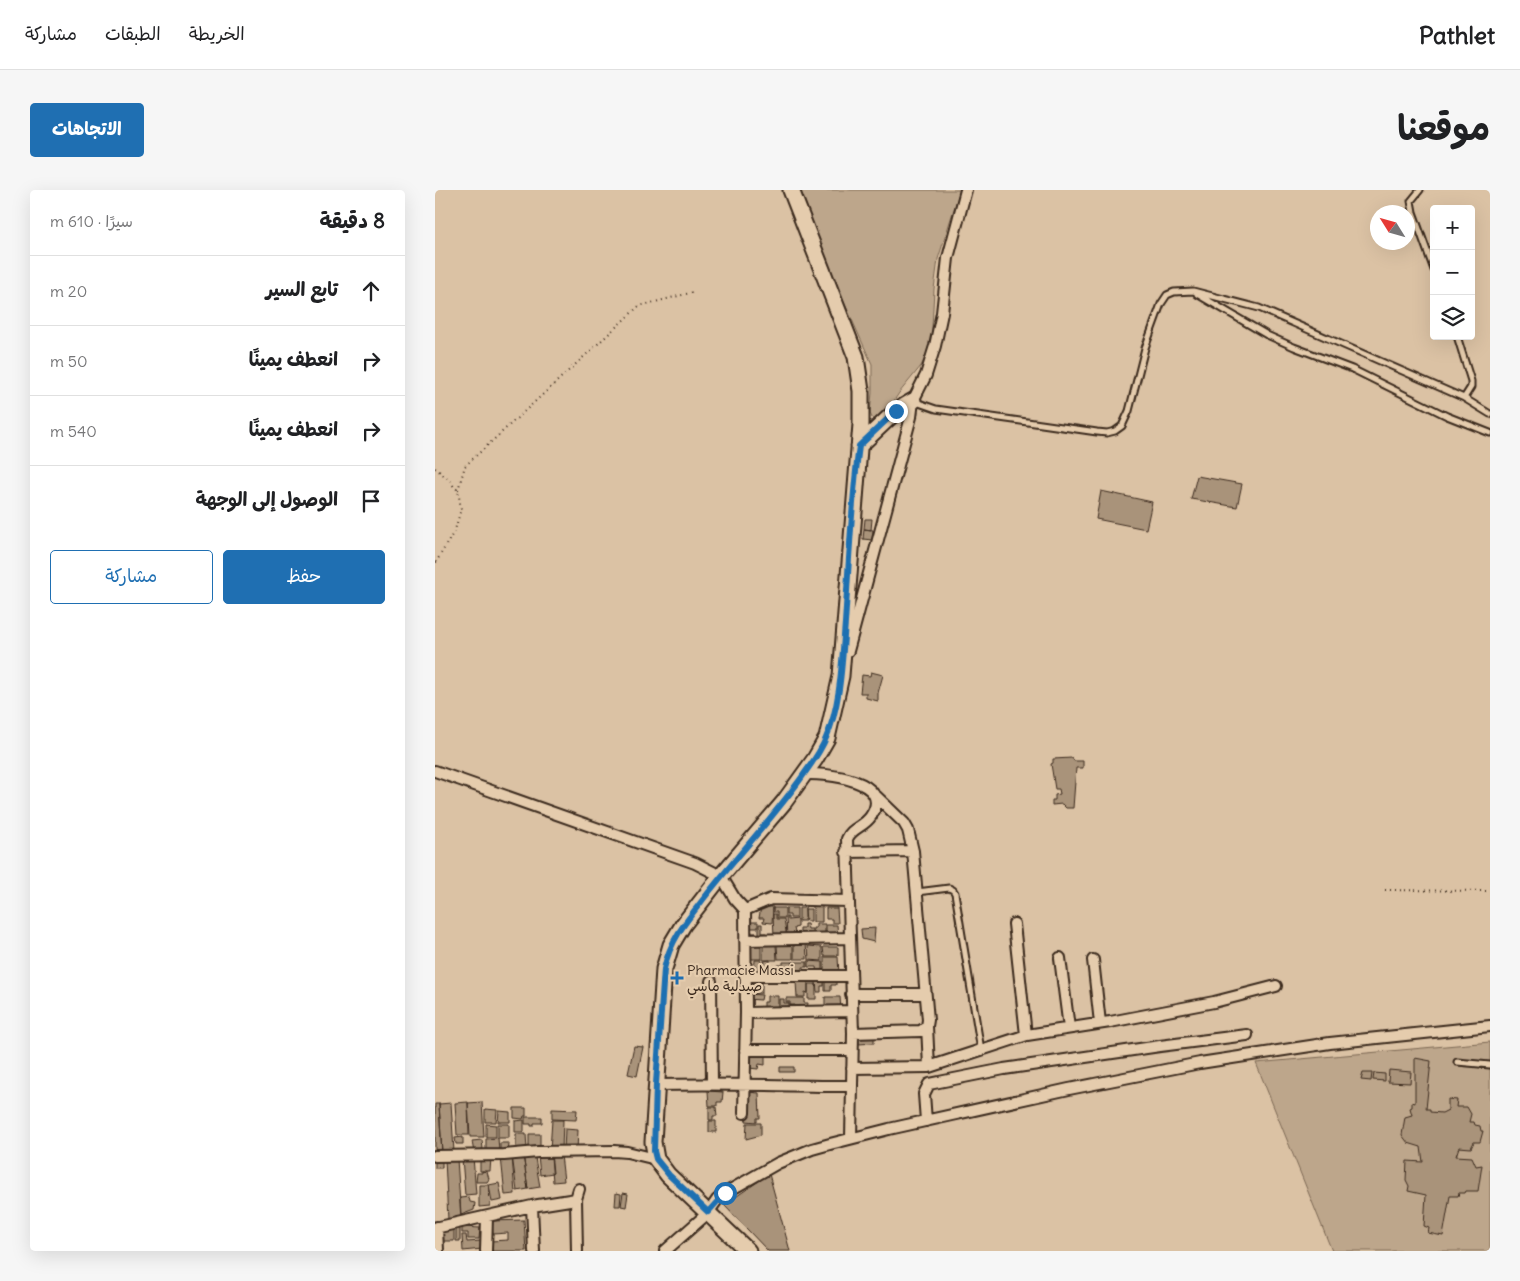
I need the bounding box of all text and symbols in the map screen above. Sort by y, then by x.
text: Pathlet [1419,20,1495,50]
text: مشاركة [25,22,77,45]
text: الطبقات [105,22,161,45]
text: الخريطة [189,22,245,45]
button: الاتجاهات [30,103,144,157]
text: موقعنا [1397,105,1490,149]
north arrow [1370,205,1415,250]
map controls [1430,205,1475,340]
button: + [1430,205,1475,250]
text: 8 دقيقة [319,207,385,234]
text: سيرًا · 610 m [50,211,133,231]
button: − [1430,250,1475,295]
text: تابع السير [266,277,338,301]
icon: ahead [357,277,385,305]
text: 20 m [50,281,87,301]
button: layers [1430,295,1475,340]
text: انعطف يمينًا [249,347,338,371]
icon: right [357,347,385,375]
text: 50 m [50,351,88,371]
route end [885,400,908,423]
text: انعطف يمينًا [249,417,338,441]
icon: right [357,417,385,445]
text: 540 m [50,421,97,441]
text: الوصول إلى الوجهة [195,487,338,511]
icon: arrive [357,487,385,515]
button: مشاركة [50,550,213,604]
button: حفظ [223,550,385,604]
place label: Pharmacie Massi صيدلية ماسي [687,961,794,999]
marker: Pharmacie Massi صيدلية ماسي [671,972,683,984]
route start [714,1182,737,1205]

